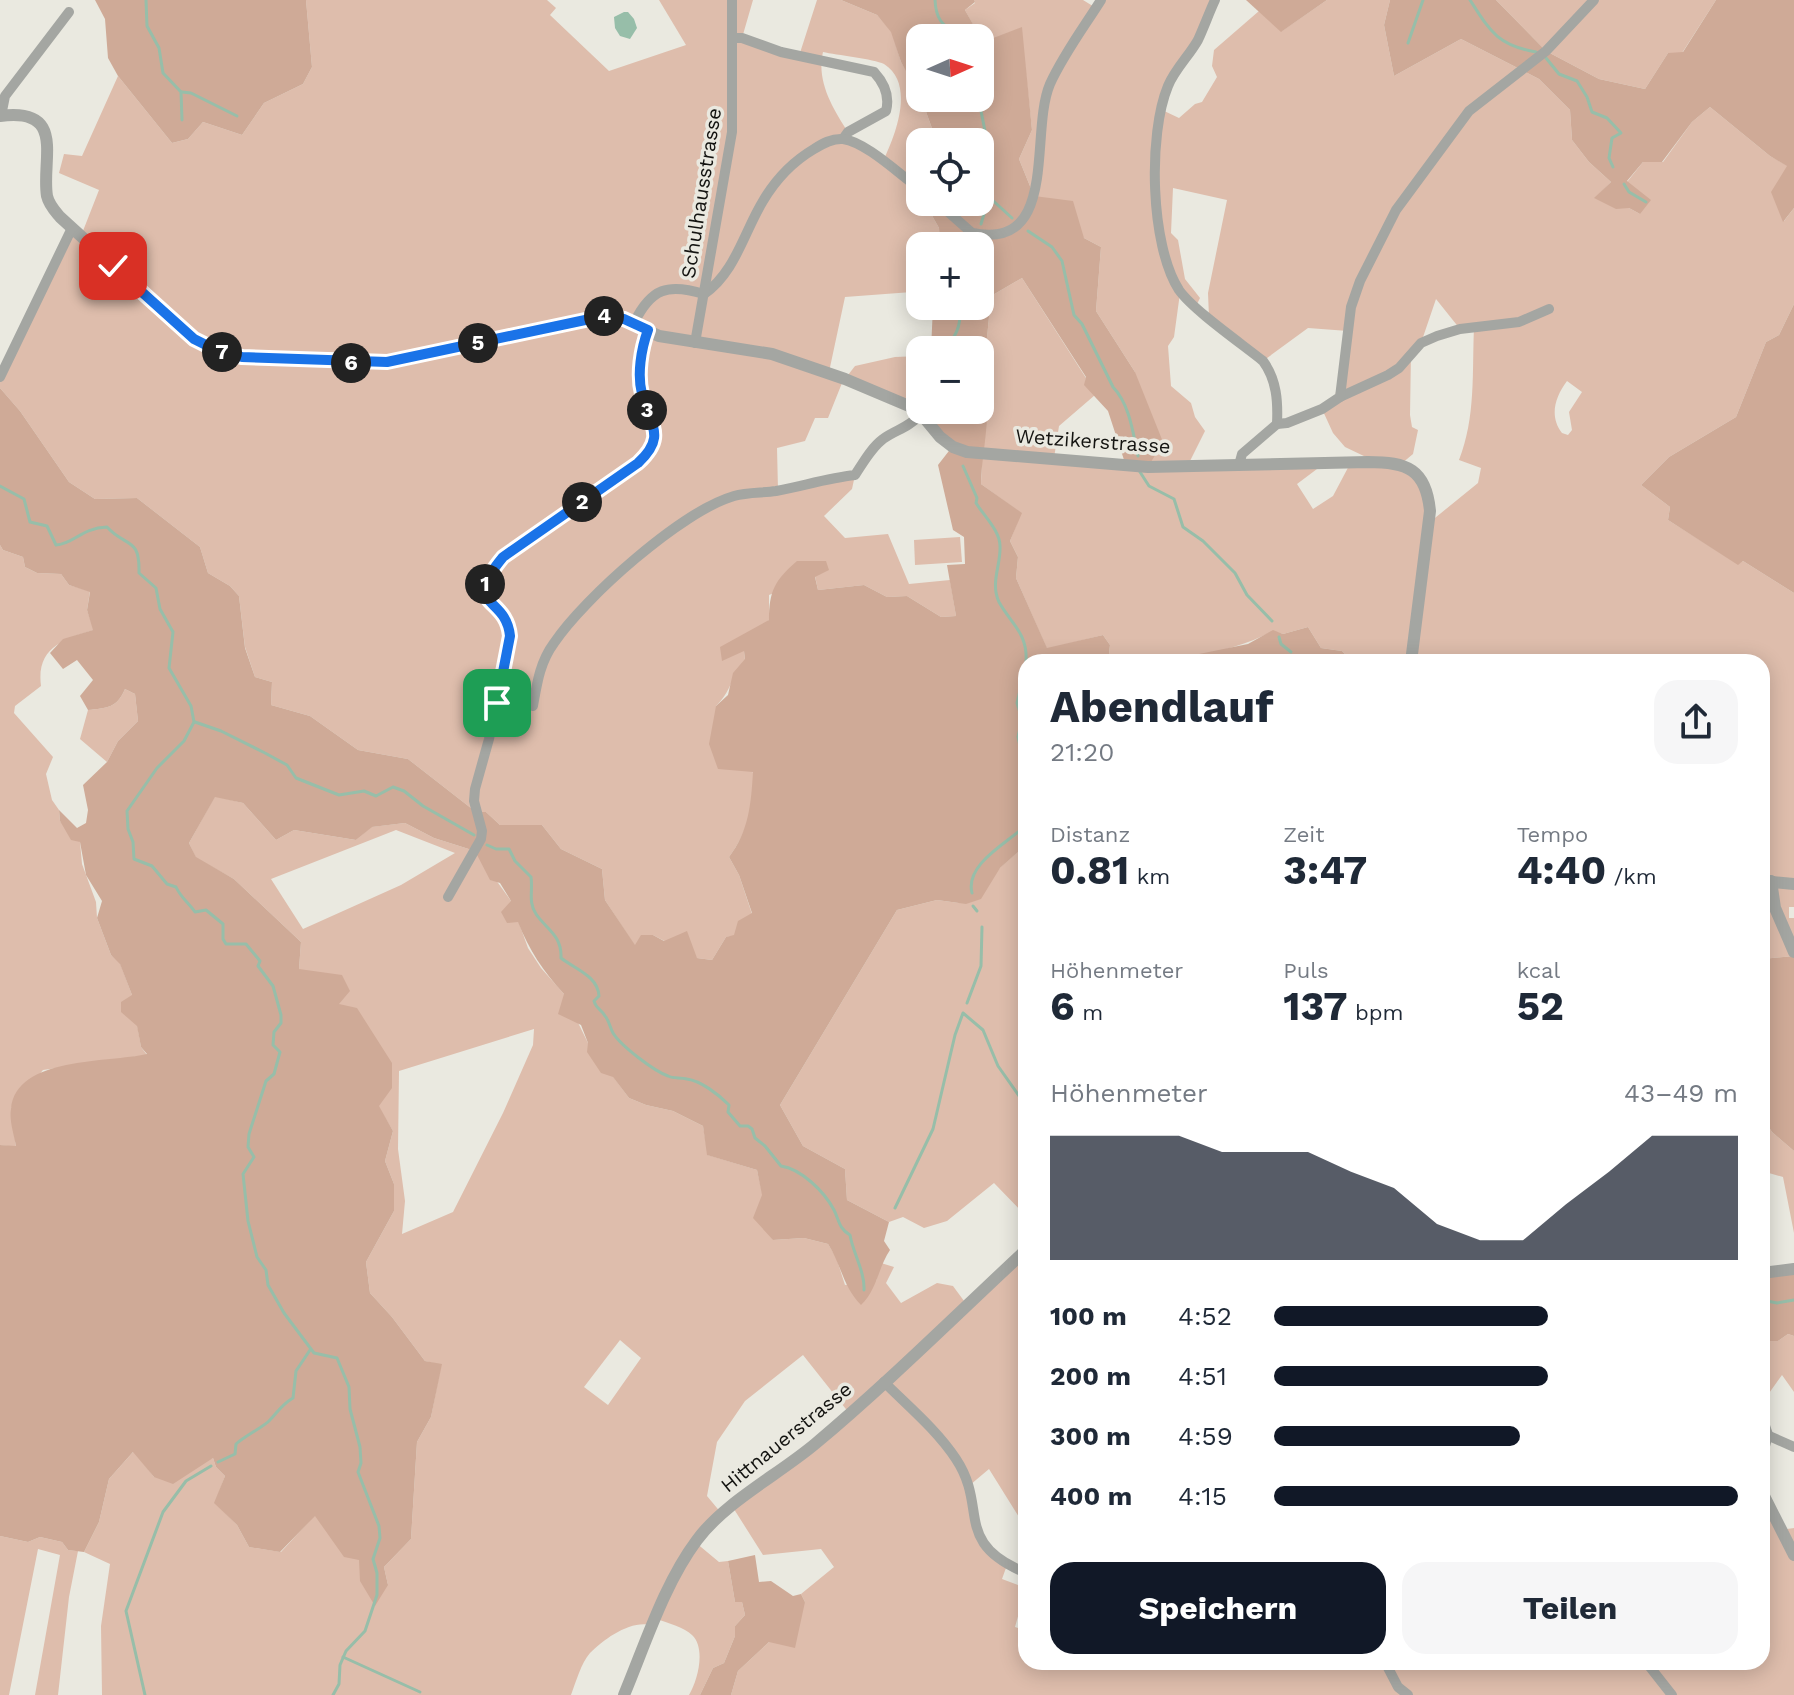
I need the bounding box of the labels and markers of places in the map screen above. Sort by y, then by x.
pin [79,232,147,300]
pin: 4 [584,296,624,336]
pin: 5 [458,323,498,363]
pin: 7 [202,332,242,372]
pin: 6 [331,343,371,383]
pin: 3 [627,390,667,430]
pin: 2 [562,482,602,522]
pin: 1 [465,564,505,604]
pin [463,669,531,737]

